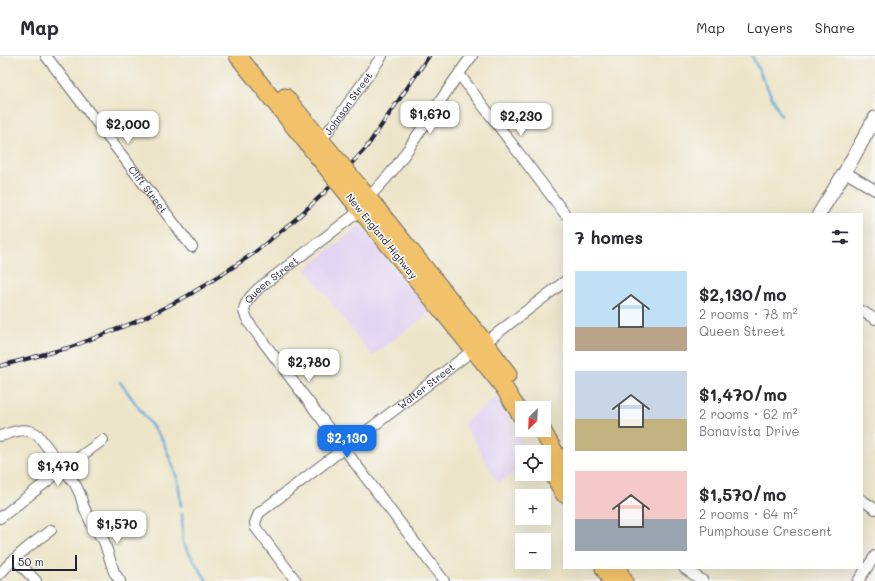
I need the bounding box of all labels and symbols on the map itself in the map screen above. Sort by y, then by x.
street label: Johnson Street [321,69,375,138]
pin: $1,670 [397,101,463,135]
pin: $2,230 [488,103,554,137]
pin: $2,000 [95,111,161,145]
street label: Clift Street [125,163,171,216]
street label: New England Highway [343,190,421,282]
street label: Queen Street [241,253,301,306]
pin: $2,780 [276,349,342,383]
street label: Walter Street [395,360,457,412]
north arrow [515,401,551,437]
pin: $2,130 [314,425,380,459]
pin: $1,470 [25,453,91,487]
pin: $1,570 [84,511,150,545]
scale bar [12,553,77,572]

